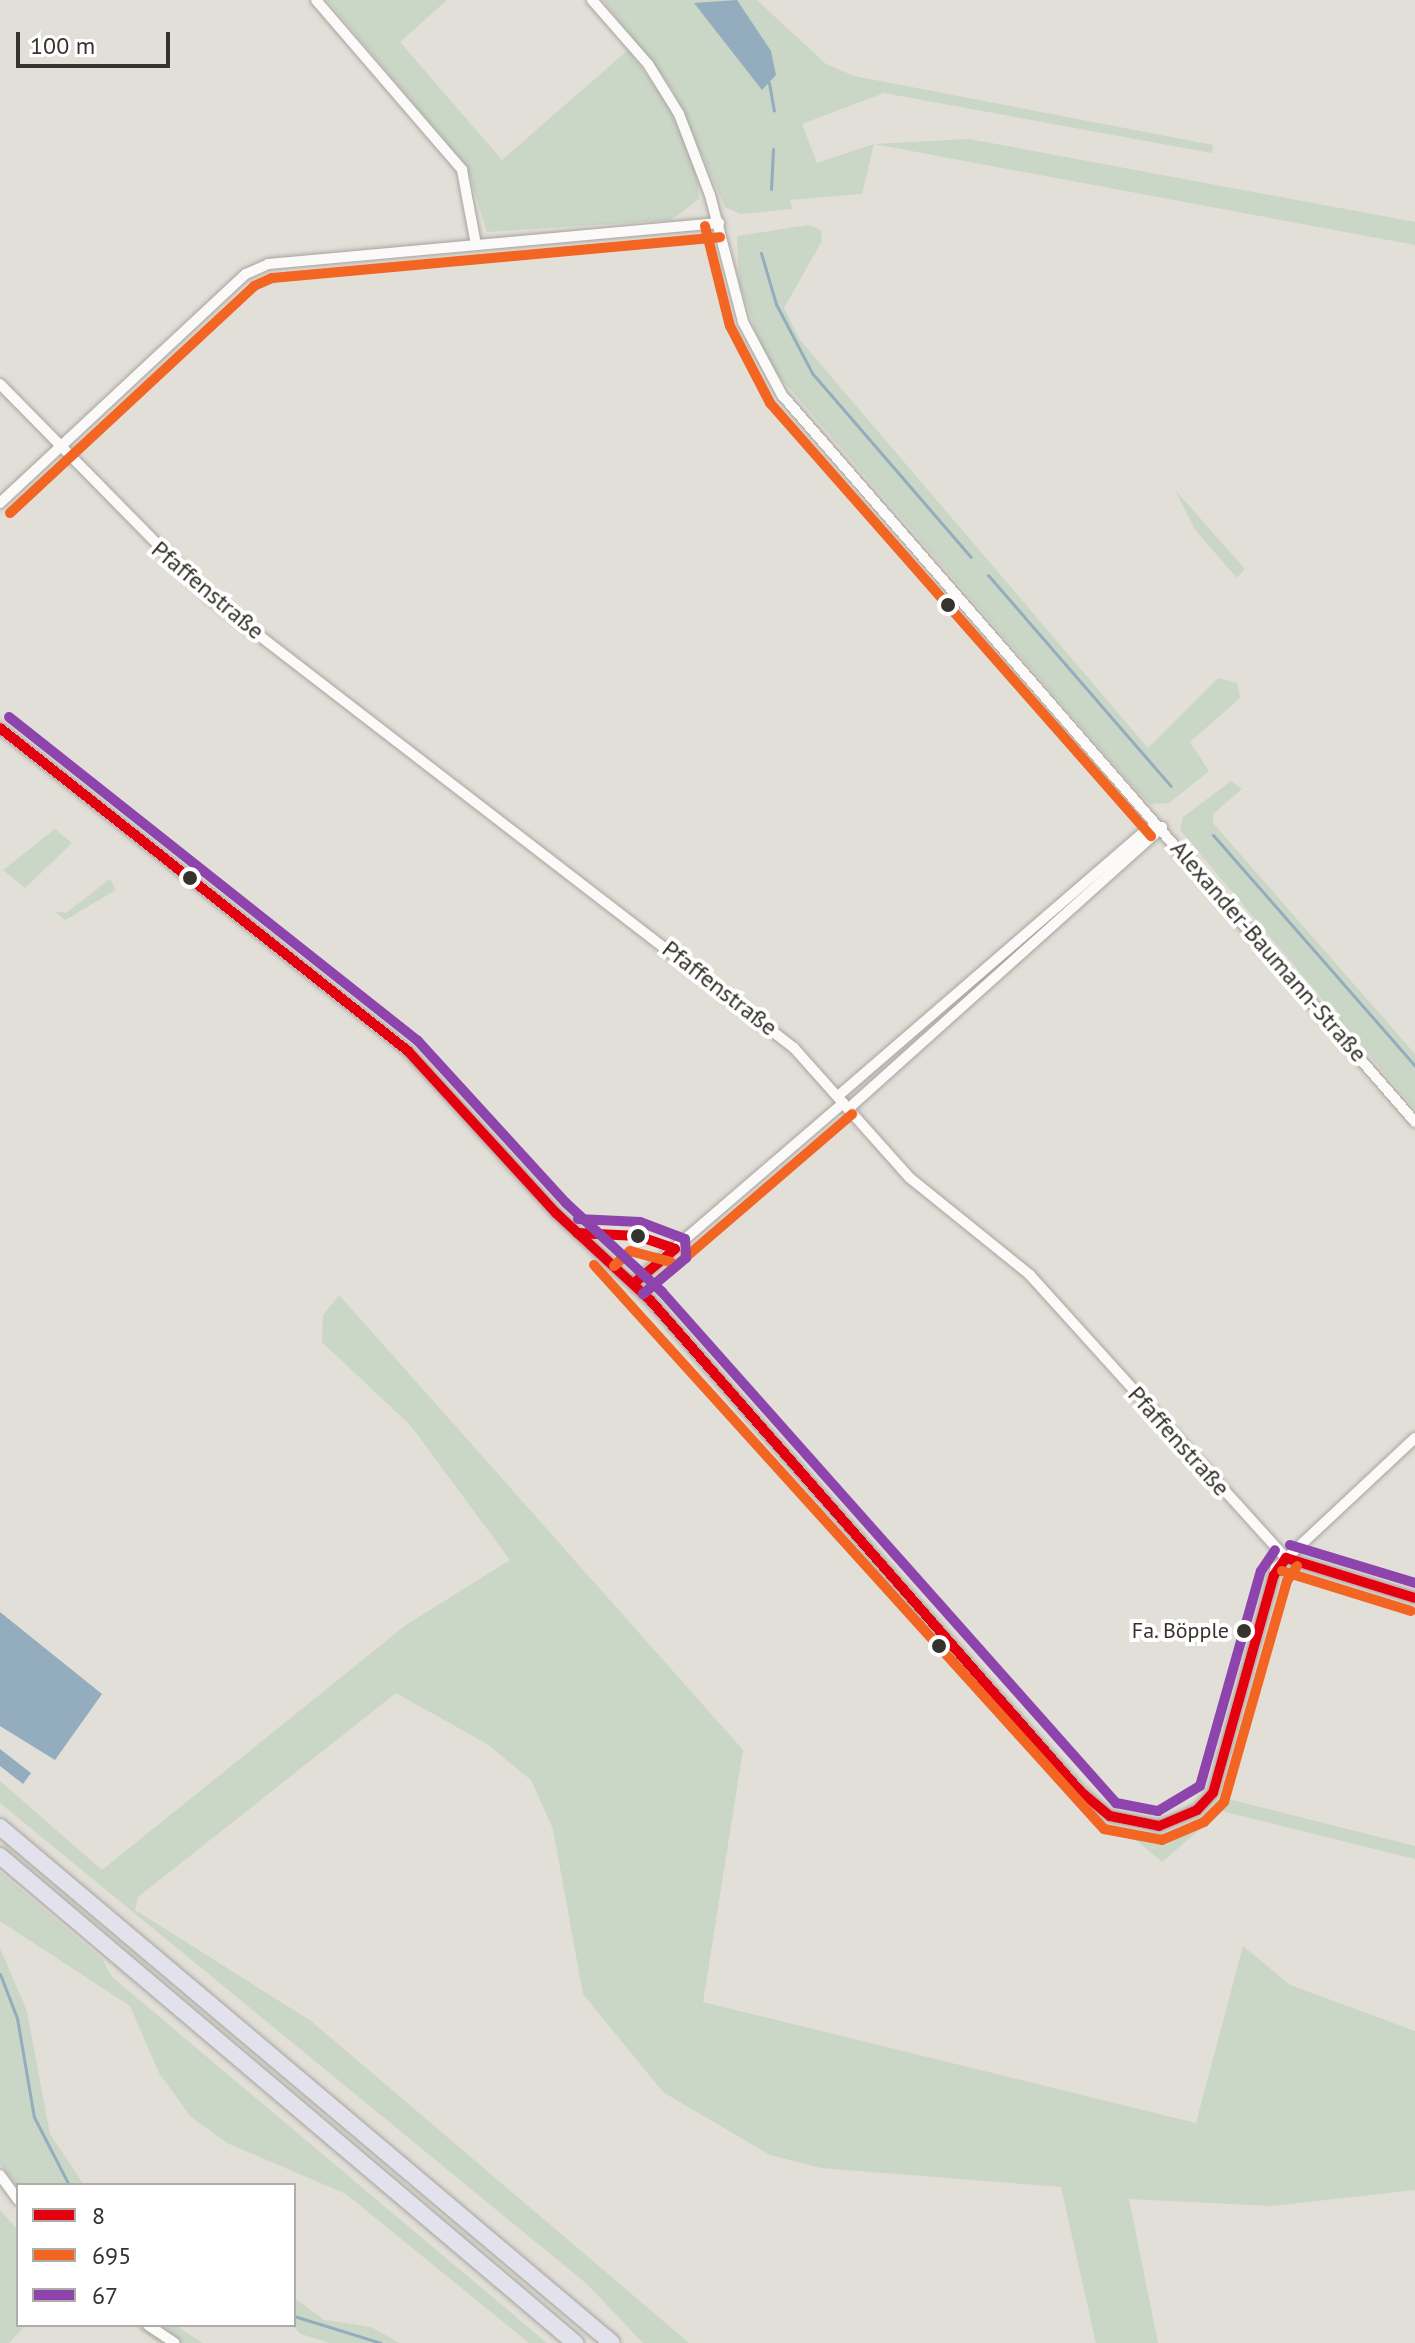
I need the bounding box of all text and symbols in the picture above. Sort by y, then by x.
scale bar [20,16,174,66]
text: 100 m [30,30,95,61]
street label: Pfaffenstraße [146,535,270,645]
unlabelled marker [940,597,956,613]
street label: Alexander-Baumann-Straße [1165,834,1373,1068]
unlabelled marker [182,870,198,886]
street label: Pfaffenstraße [657,934,783,1042]
unlabelled marker [630,1228,646,1244]
street label: Pfaffenstraße [1122,1380,1236,1502]
place label: Fa. Böpple [1130,1618,1229,1644]
marker: Fa. Böpple [1236,1623,1252,1639]
unlabelled marker [931,1638,947,1654]
legend [16,2183,296,2327]
text: 8 [92,2200,105,2231]
text: 695 [92,2240,131,2271]
text: 67 [92,2280,118,2311]

